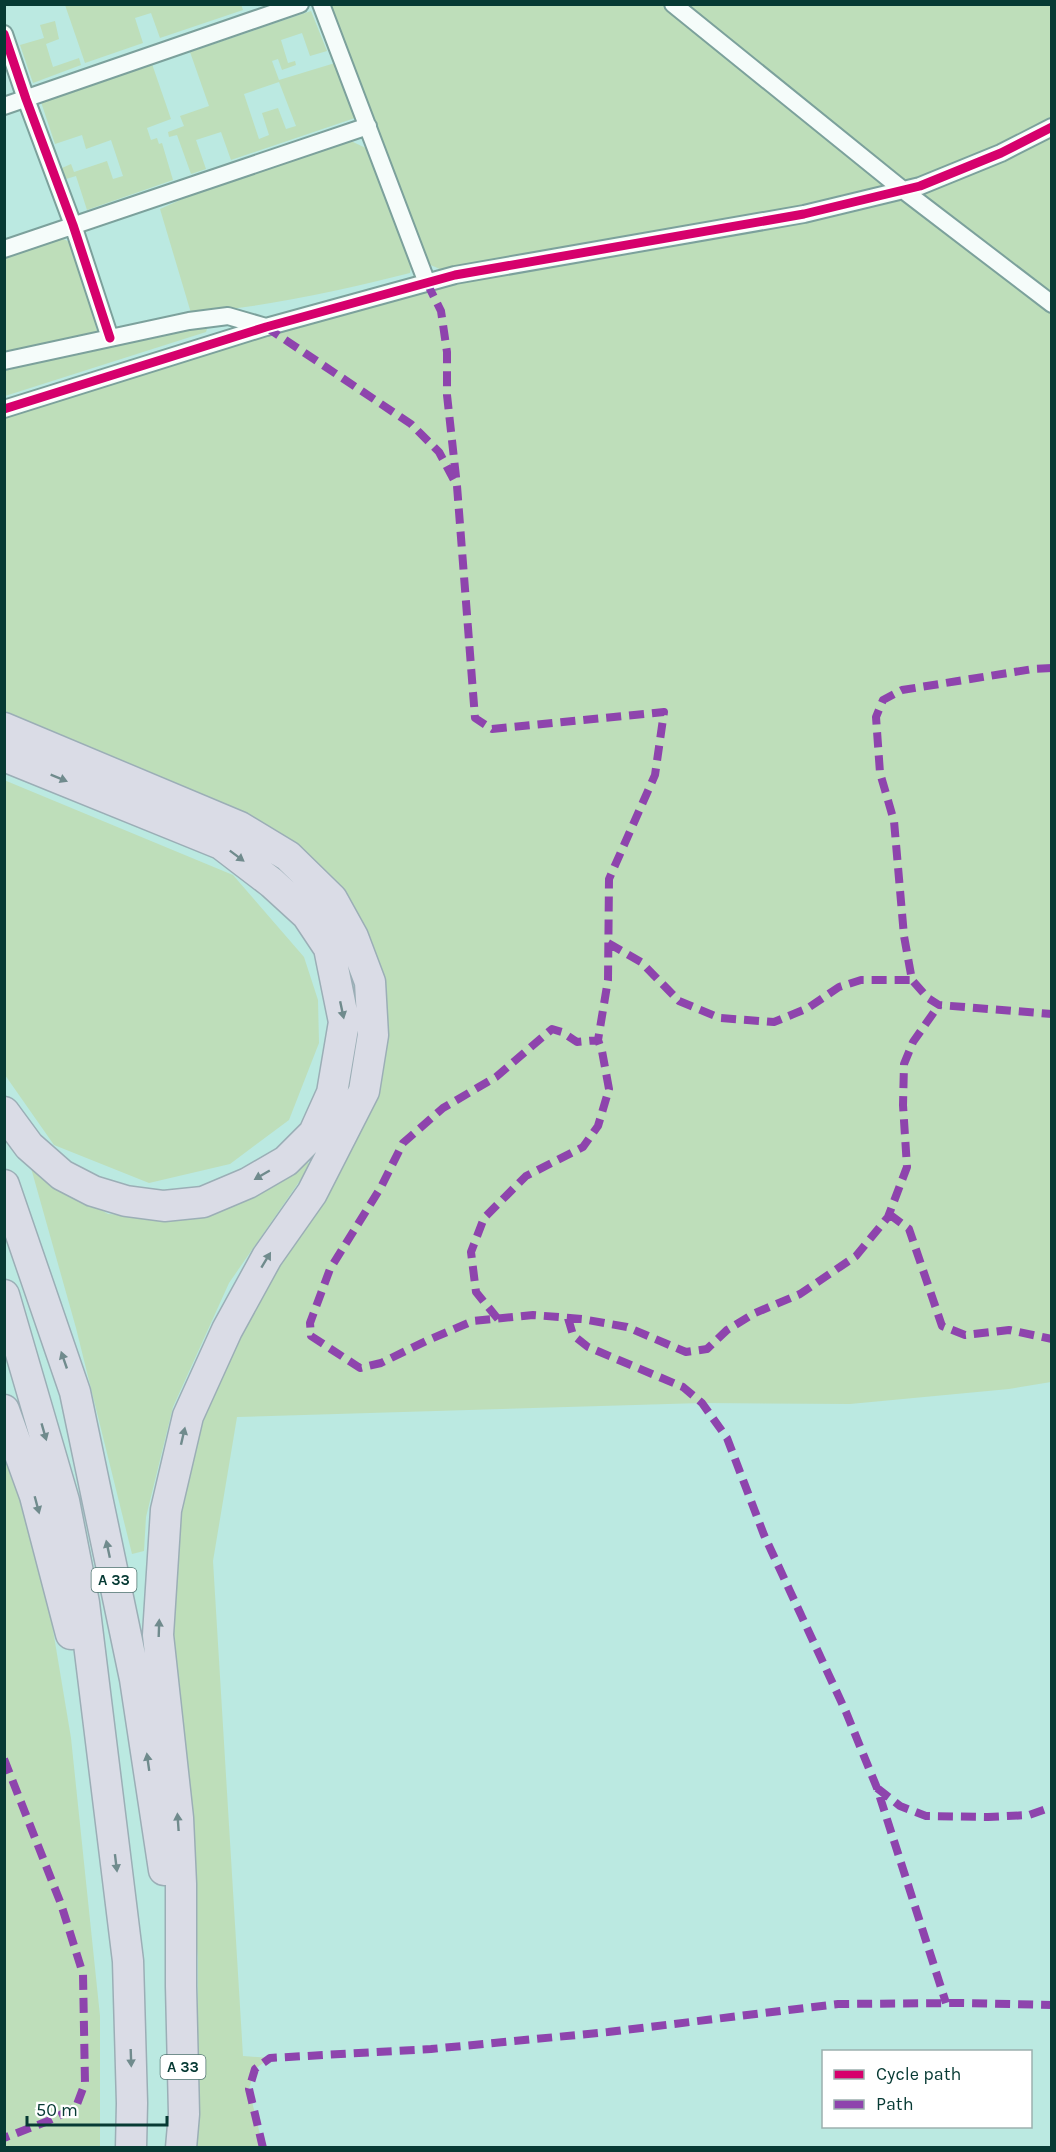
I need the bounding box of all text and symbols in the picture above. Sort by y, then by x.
one-way arrow [50,773,68,783]
one-way arrow [228,850,244,862]
one-way arrow [338,1001,347,1020]
one-way arrow [253,1170,270,1180]
one-way arrow [261,1252,272,1268]
one-way arrow [59,1351,68,1369]
one-way arrow [40,1423,49,1441]
one-way arrow [179,1426,189,1445]
one-way arrow [33,1496,43,1514]
one-way arrow [103,1540,112,1559]
road number: A 33 [92,1568,136,1592]
one-way arrow [154,1619,163,1638]
one-way arrow [143,1752,152,1771]
one-way arrow [173,1813,183,1832]
one-way arrow [111,1854,120,1873]
one-way arrow [126,2048,136,2067]
legend [822,2050,1032,2128]
road number: A 33 [160,2055,206,2079]
text: Cycle path [876,2063,961,2085]
scale bar [27,2089,166,2127]
text: Path [876,2093,914,2115]
text: 50 m [36,2099,78,2121]

